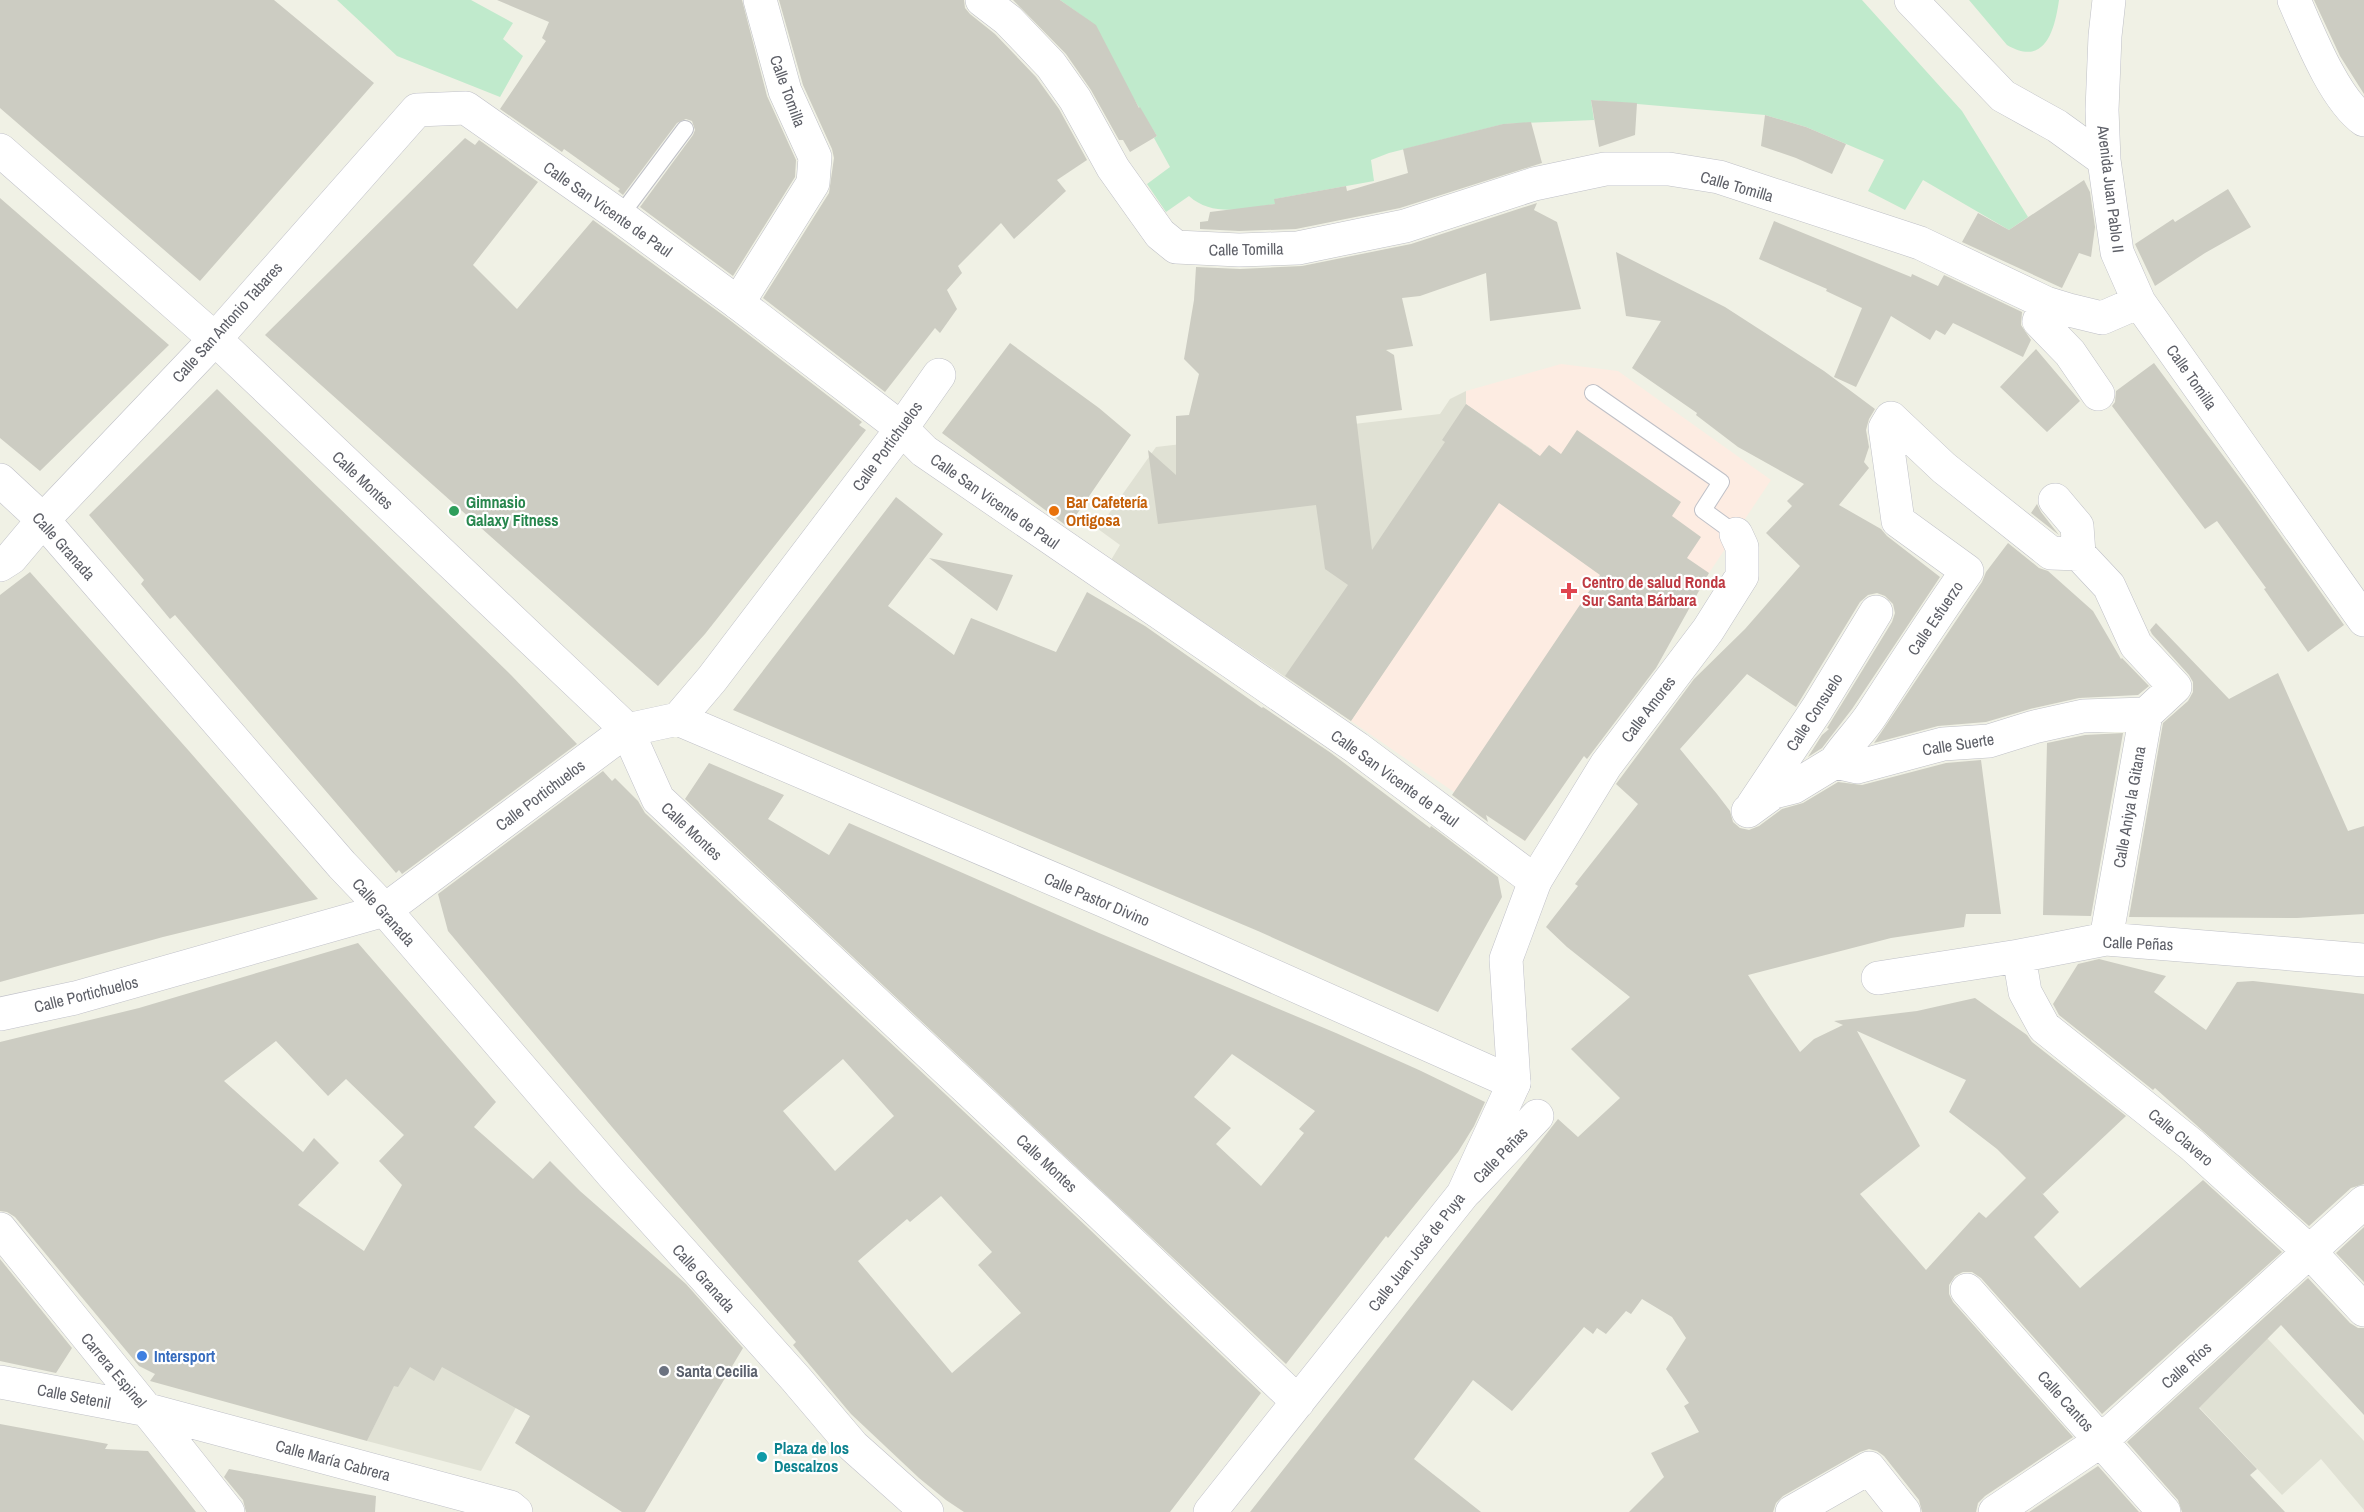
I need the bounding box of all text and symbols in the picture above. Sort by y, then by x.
street label: Calle Tomilla [765,52,811,131]
street label: Avenida Juan Pablo II [2092,123,2130,254]
street label: Calle San Vicente de Paul [539,156,677,262]
street label: Calle Tomilla [1698,165,1777,207]
street label: Calle Tomilla [1208,237,1284,261]
street label: Calle San Antonio Tabares [167,257,287,387]
street label: Calle Tomilla [2162,340,2223,415]
street label: Calle Portichuelos [847,396,927,496]
street label: Calle Montes [328,446,398,514]
street label: Calle San Vicente de Paul [926,448,1064,554]
place label: Gimnasio Galaxy Fitness [466,491,559,531]
place label: Bar Cafetería Ortigosa [1066,491,1148,531]
marker: Gimnasio Galaxy Fitness [447,504,461,518]
marker: Bar Cafetería Ortigosa [1047,504,1061,518]
street label: Calle Granada [28,507,101,585]
place label: Centro de salud Ronda Sur Santa Bárbara [1582,571,1726,611]
street label: Calle Esfuerzo [1902,576,1968,660]
marker: Centro de salud Ronda Sur Santa Bárbara [1560,582,1578,600]
street label: Calle Consuelo [1781,669,1847,755]
street label: Calle Amores [1616,671,1680,747]
street label: Calle San Vicente de Paul [1327,724,1463,832]
street label: Calle Suerte [1921,727,1995,761]
street label: Calle Aniya la Gitana [2107,744,2151,870]
street label: Calle Portichuelos [491,754,589,836]
street label: Calle Montes [657,797,727,865]
street label: Calle Pastor Divino [1041,867,1153,931]
street label: Calle Granada [348,873,421,951]
street label: Calle Peñas [2102,931,2174,955]
street label: Calle Portichuelos [32,970,140,1018]
street label: Calle Clavero [2144,1103,2218,1171]
street label: Calle Peñas [1468,1122,1532,1188]
street label: Calle Montes [1012,1129,1082,1197]
street label: Calle Juan José de Puya [1363,1187,1470,1316]
street label: Calle Granada [668,1239,741,1317]
street label: Carrera Espinel [76,1328,152,1412]
street label: Calle Ríos [2156,1337,2216,1393]
place label: Intersport [154,1345,216,1367]
marker: Intersport [135,1349,149,1363]
place label: Santa Cecilia [676,1360,758,1382]
marker: Santa Cecilia [657,1364,671,1378]
street label: Calle Cantos [2033,1366,2099,1436]
street label: Calle Setenil [35,1378,113,1414]
street label: Calle María Cabrera [273,1434,394,1486]
place label: Plaza de los Descalzos [774,1437,849,1477]
marker: Plaza de los Descalzos [755,1450,769,1464]

